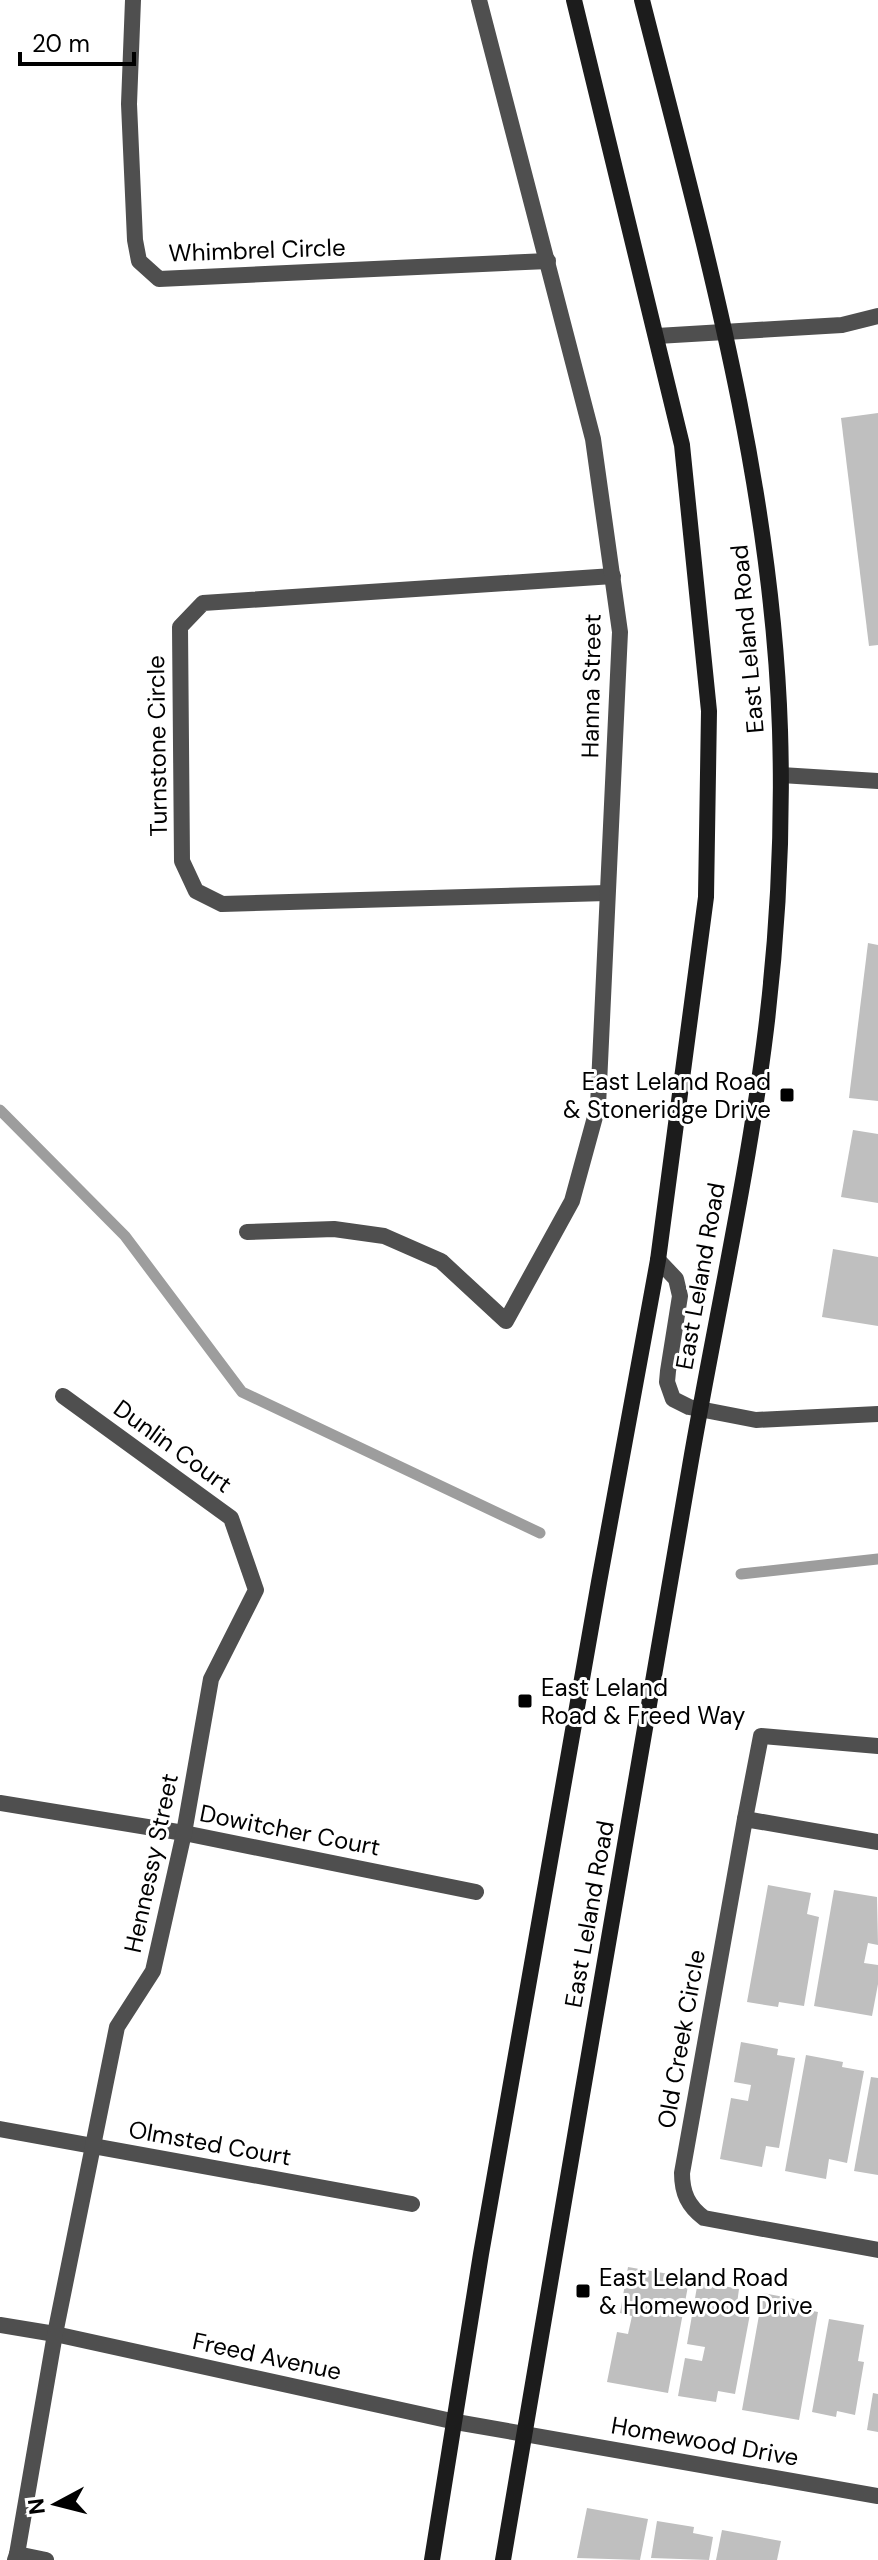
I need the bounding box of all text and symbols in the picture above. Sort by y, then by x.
scale bar [20,16,134,66]
text: 20 m [32,28,90,59]
street label: Whimbrel Circle [168,231,346,269]
street label: East Leland Road [723,543,771,735]
street label: Hanna Street [574,614,608,758]
street label: Turnstone Circle [140,655,174,837]
place label: East Leland Road & Stoneridge Drive [563,1066,771,1125]
marker: East Leland Road & Stoneridge Drive [778,1086,796,1104]
street label: East Leland Road [668,1180,732,1372]
street label: Dunlin Court [108,1393,238,1499]
place label: East Leland Road & Freed Way [541,1672,745,1731]
marker: East Leland Road & Freed Way [516,1692,534,1710]
street label: Hennessy Street [117,1771,185,1955]
street label: Dowitcher Court [197,1797,383,1863]
street label: East Leland Road [557,1818,621,2010]
street label: Old Creek Circle [650,1947,712,2131]
street label: Olmsted Court [126,2113,294,2173]
place label: East Leland Road & Homewood Drive [599,2262,813,2321]
marker: East Leland Road & Homewood Drive [574,2282,592,2300]
street label: Freed Avenue [190,2325,344,2387]
street label: Homewood Drive [609,2409,801,2473]
north arrow [16,2464,96,2544]
text: N [21,2497,52,2516]

